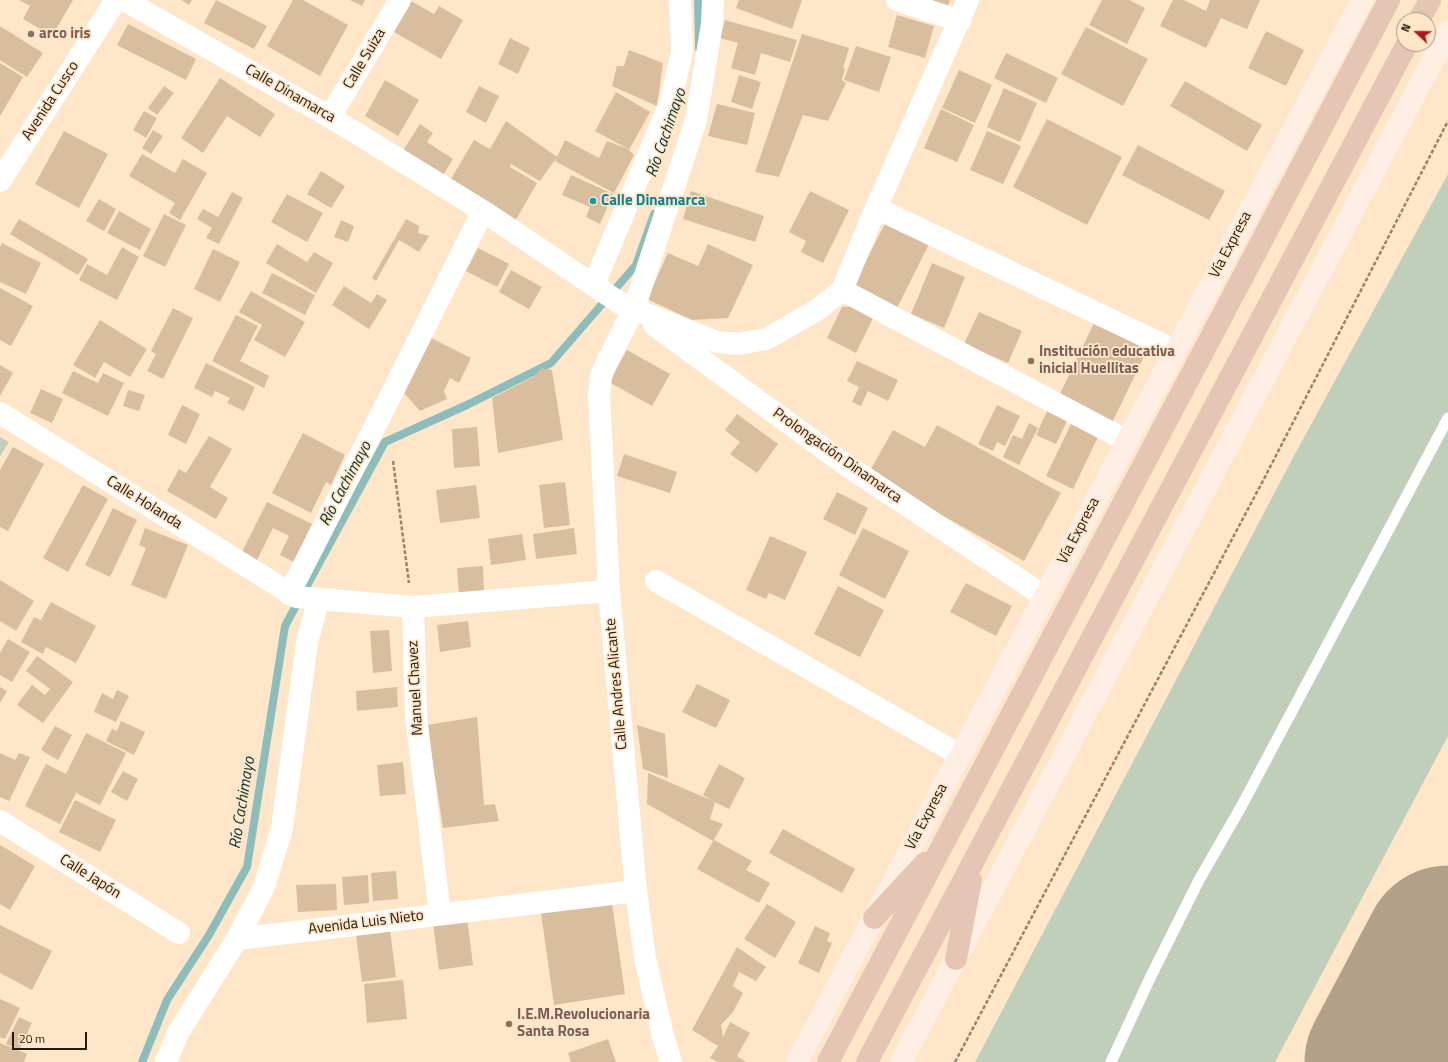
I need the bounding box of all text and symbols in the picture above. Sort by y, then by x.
north arrow [1396,12,1436,52]
text: N [1397,21,1415,34]
place label: arco iris [39,25,91,43]
street label: Calle Suiza [340,26,390,92]
marker: arco iris [26,29,36,39]
street label: Avenida Cusco [19,58,83,144]
street label: Calle Dinamarca [242,61,338,127]
water label: Río Cachimayo [643,86,691,180]
place label: Calle Dinamarca [601,192,705,210]
marker: Calle Dinamarca [588,196,598,206]
street label: Vía Expresa [1206,209,1256,281]
place label: Institución educativa inicial Huellitas [1039,343,1175,378]
marker: Institución educativa inicial Huellitas [1026,356,1036,366]
street label: Prolongación Dinamarca [769,405,905,507]
water label: Río Cachimayo [316,439,376,529]
street label: Calle Holanda [103,473,185,533]
street label: Vía Expresa [1054,495,1104,567]
street label: Calle Andres Alicante [602,618,632,750]
street label: Manuel Chavez [405,640,427,736]
water label: Río Cachimayo [226,756,260,850]
street label: Vía Expresa [902,781,952,853]
street label: Calle Japón [56,851,124,903]
street label: Avenida Luis Nieto [307,907,425,939]
place label: I.E.M.Revolucionaria Santa Rosa [517,1006,650,1041]
marker: I.E.M.Revolucionaria Santa Rosa [504,1019,514,1029]
scale bar [14,1024,89,1050]
text: 20 m [19,1029,45,1048]

